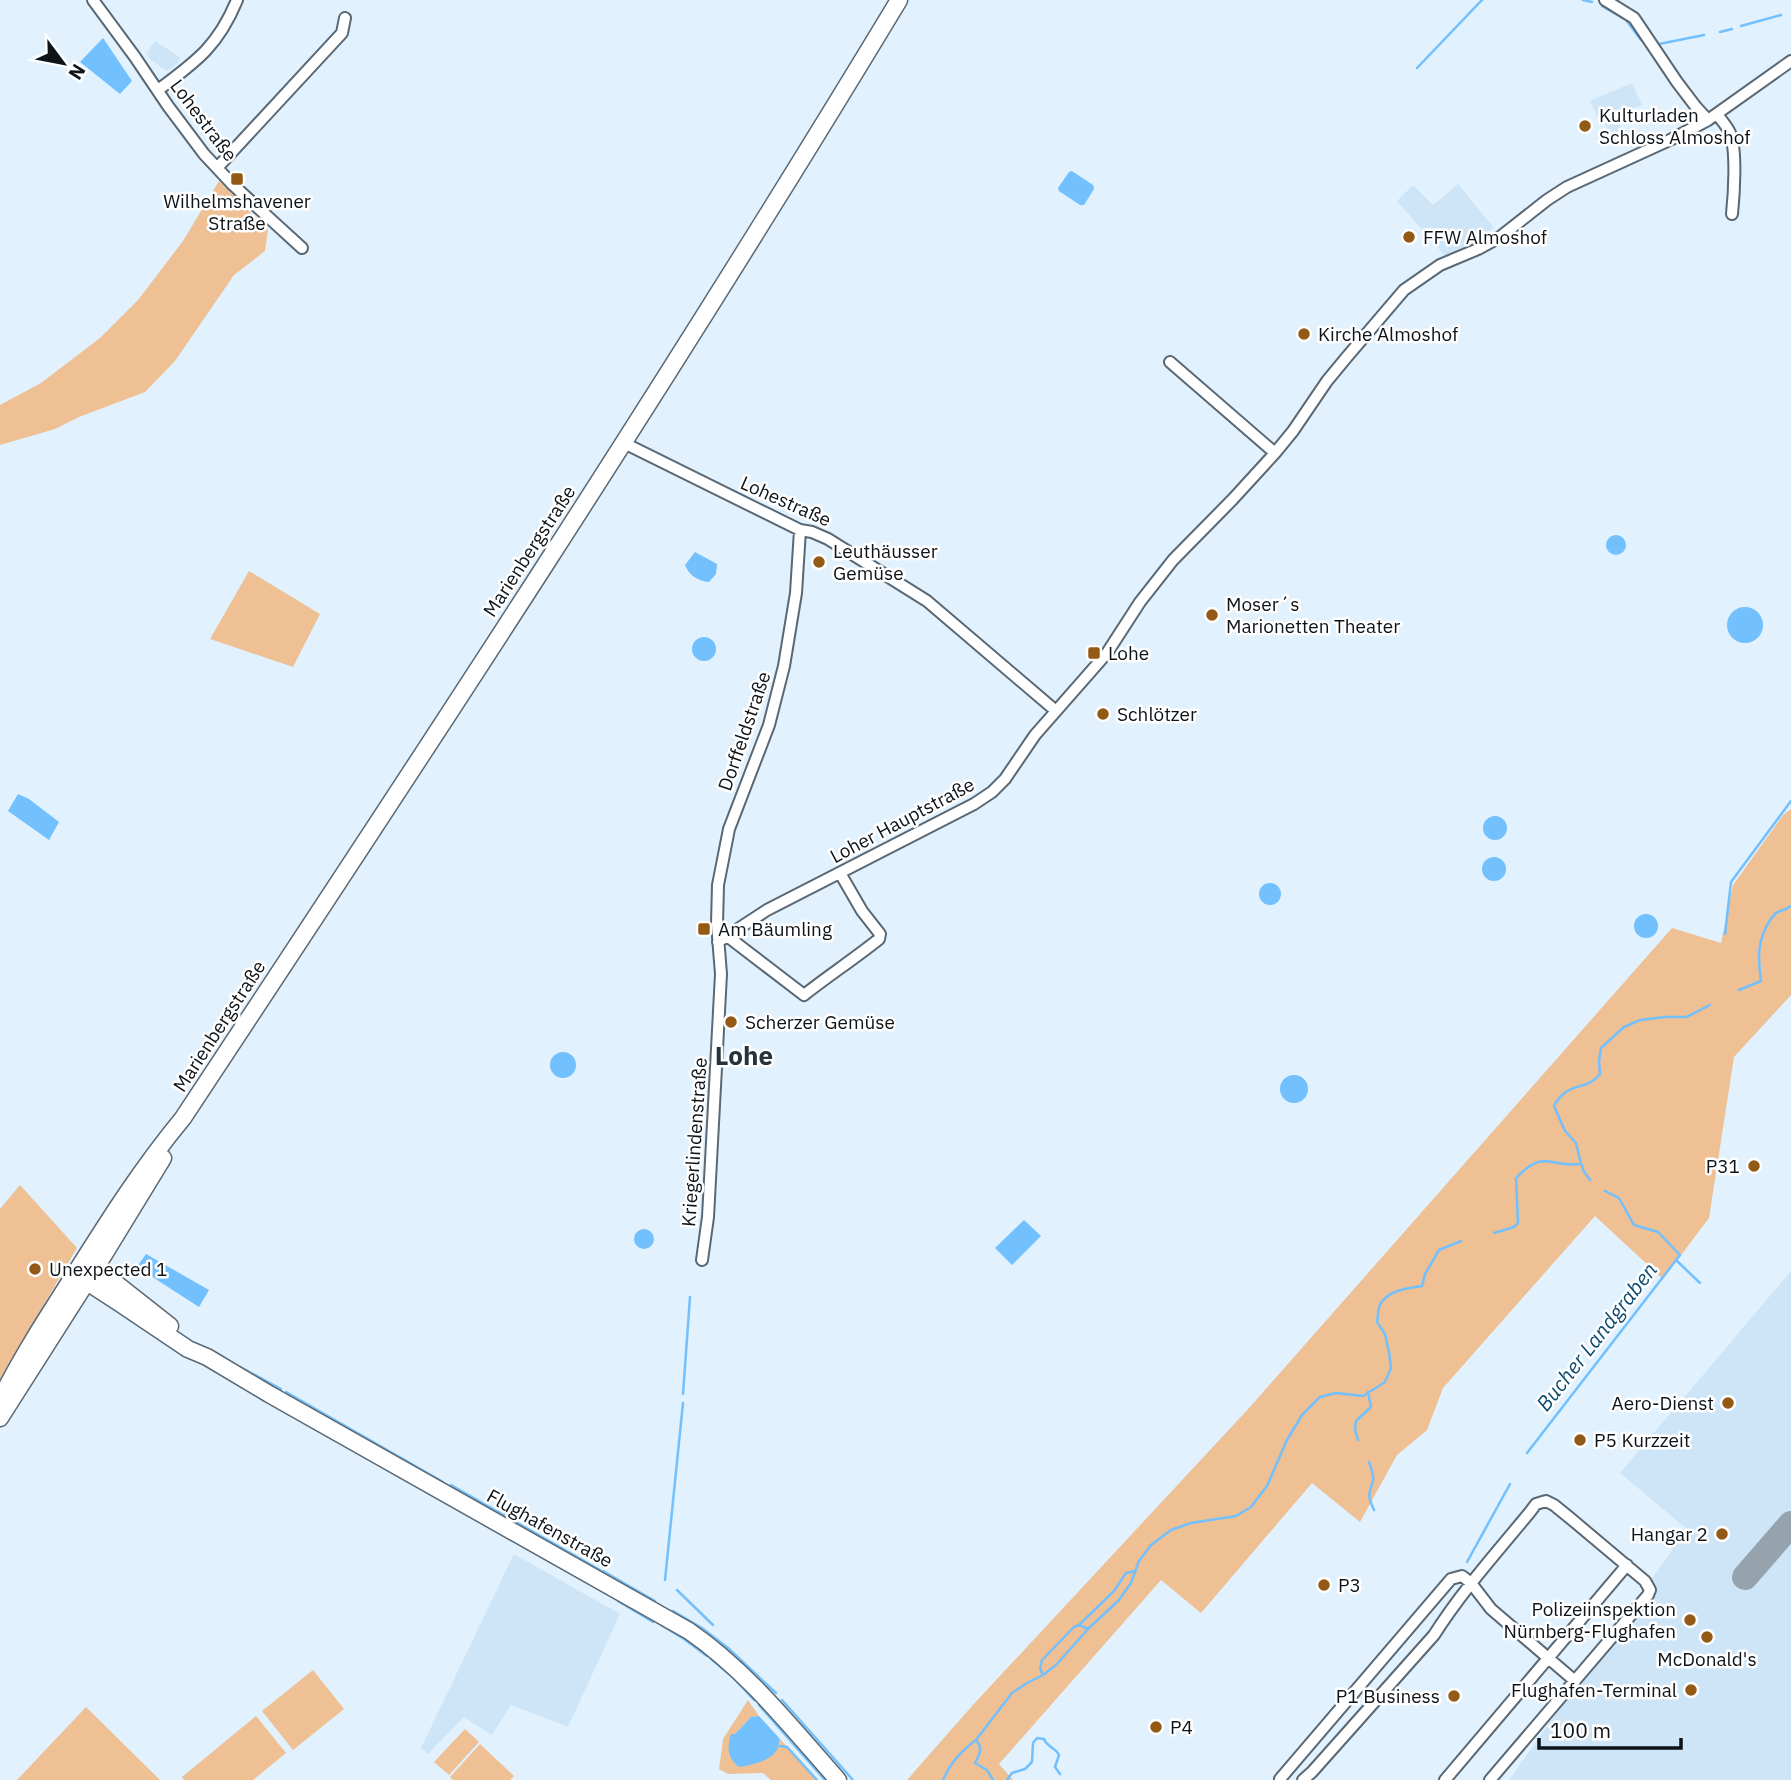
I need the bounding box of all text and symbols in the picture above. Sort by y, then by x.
north arrow [28,28,98,98]
text: N [64,60,91,84]
street label: Lohestraße [165,74,243,166]
place label: Kulturladen Schloss Almoshof [1599,103,1750,149]
marker: Kulturladen Schloss Almoshof [1577,118,1593,134]
marker: Wilhelmshavener Straße [229,171,245,187]
place label: Wilhelmshavener Straße [163,189,311,235]
place label: FFW Almoshof [1423,225,1547,249]
marker: FFW Almoshof [1401,229,1417,245]
place label: Kirche Almoshof [1318,322,1458,346]
marker: Kirche Almoshof [1296,326,1312,342]
street label: Lohestraße [737,470,835,532]
street label: Marienbergstraße [478,481,580,621]
place label: Leuthäusser Gemüse [833,539,938,585]
marker: Leuthäusser Gemüse [811,554,827,570]
place label: Moser´s Marionetten Theater [1226,592,1400,638]
marker: Moser´s Marionetten Theater [1204,607,1220,623]
place label: Lohe [1108,641,1149,665]
marker: Lohe [1086,645,1102,661]
street label: Dorffeldstraße [712,668,776,794]
place label: Schlötzer [1117,702,1197,726]
marker: Schlötzer [1095,706,1111,722]
street label: Loher Hauptstraße [826,772,978,868]
place label: Am Bäumling [718,917,832,941]
marker: Am Bäumling [696,921,712,937]
street label: Marienbergstraße [168,956,270,1096]
place label: Scherzer Gemüse [745,1010,895,1034]
marker: Scherzer Gemüse [723,1014,739,1030]
district label: Lohe [715,1038,773,1072]
street label: Kriegerlindenstraße [676,1057,712,1227]
place label: P31 [1706,1154,1740,1178]
marker: P31 [1746,1158,1762,1174]
water label: Bucher Landgraben [1529,1256,1663,1417]
place label: Unexpected 1 [49,1257,167,1281]
marker: Unexpected 1 [27,1261,43,1277]
place label: Aero-Dienst [1612,1391,1714,1415]
marker: Aero-Dienst [1720,1395,1736,1411]
place label: P5 Kurzzeit [1594,1428,1690,1452]
marker: P5 Kurzzeit [1572,1432,1588,1448]
street label: Flughafenstraße [483,1483,617,1573]
place label: Hangar 2 [1631,1522,1708,1546]
marker: Hangar 2 [1714,1526,1730,1542]
place label: P3 [1338,1573,1361,1597]
marker: P3 [1316,1577,1332,1593]
place label: Polizeiinspektion Nürnberg-Flughafen [1504,1597,1676,1643]
marker: Polizeiinspektion Nürnberg-Flughafen [1682,1612,1698,1628]
marker: McDonald's [1699,1629,1715,1645]
place label: McDonald's [1657,1647,1757,1671]
place label: Flughafen-Terminal [1511,1678,1677,1702]
marker: Flughafen-Terminal [1683,1682,1699,1698]
place label: P1 Business [1336,1684,1440,1708]
marker: P1 Business [1446,1688,1462,1704]
scale bar [1539,1706,1681,1750]
place label: P4 [1170,1715,1193,1739]
text: 100 m [1550,1716,1611,1744]
marker: P4 [1148,1719,1164,1735]

